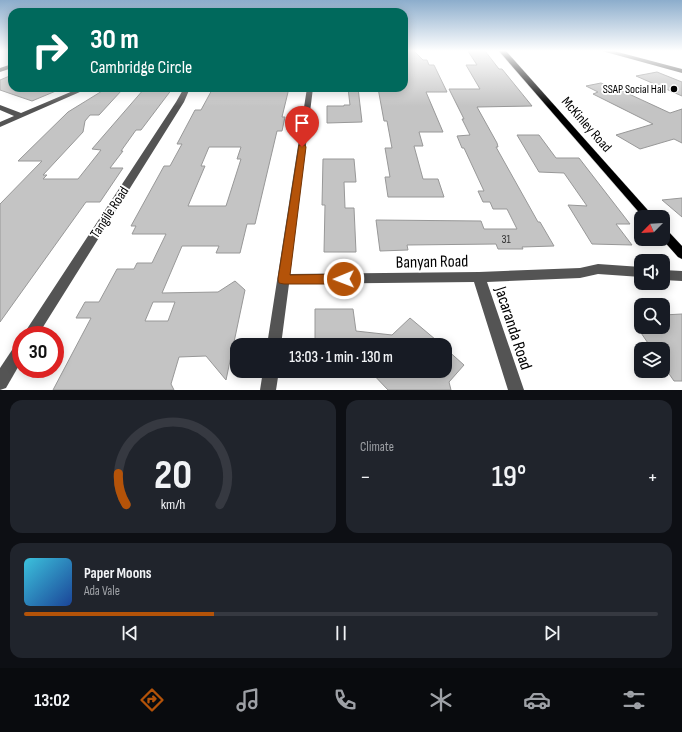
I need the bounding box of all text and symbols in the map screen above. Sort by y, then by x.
text: 30 m [90,23,139,56]
icon: right [24,24,76,76]
text: Cambridge Circle [90,57,192,78]
place label: SSAP Social Hall [603,82,666,97]
marker: SSAP Social Hall [669,84,679,94]
street label: McKinley Road [558,93,615,156]
pin [285,106,319,147]
icon: arrive [291,112,313,134]
street label: Tangile Road [86,183,132,241]
north arrow [634,210,670,246]
map controls [634,210,670,378]
house number: 31 [501,232,511,247]
street label: Banyan Road [396,251,468,273]
button: sound [634,254,670,290]
position arrow [323,258,365,300]
street label: Jacaranda Road [490,283,536,372]
button: search [634,298,670,334]
speed limit sign: 30 [12,326,64,378]
button: layers [634,342,670,378]
text: 13:03 · 1 min · 130 m [289,348,393,367]
text: Climate [360,439,394,455]
text: 20 [154,450,192,499]
text: 19° [492,459,526,495]
text: − [360,464,371,491]
text: + [647,464,658,491]
text: km/h [161,495,185,512]
text: Paper Moons [84,564,152,583]
text: Ada Vale [84,583,120,599]
icon: previous [119,622,141,644]
icon: pause [330,622,352,644]
icon: next [541,622,563,644]
icon: directions [138,686,166,714]
icon: music [234,686,262,714]
icon: phone [331,686,359,714]
icon: climate [427,686,455,714]
icon: car [523,686,551,714]
icon: filters [620,686,648,714]
text: 13:02 [34,690,70,711]

